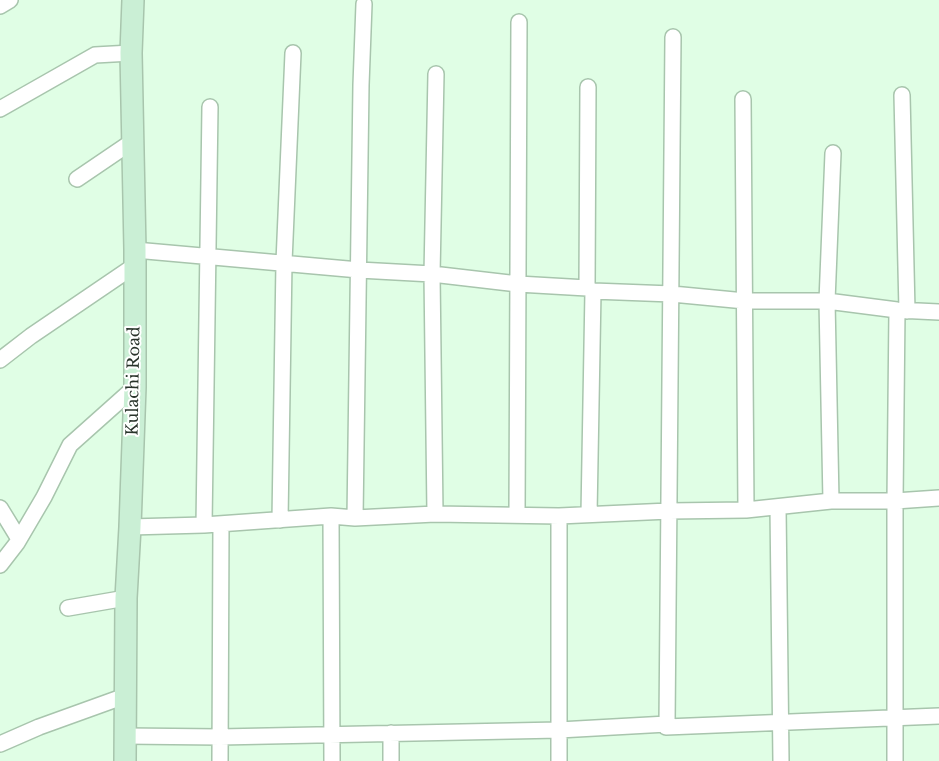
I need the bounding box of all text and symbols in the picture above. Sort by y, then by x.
street label: Kulachi Road [123,326,145,436]

